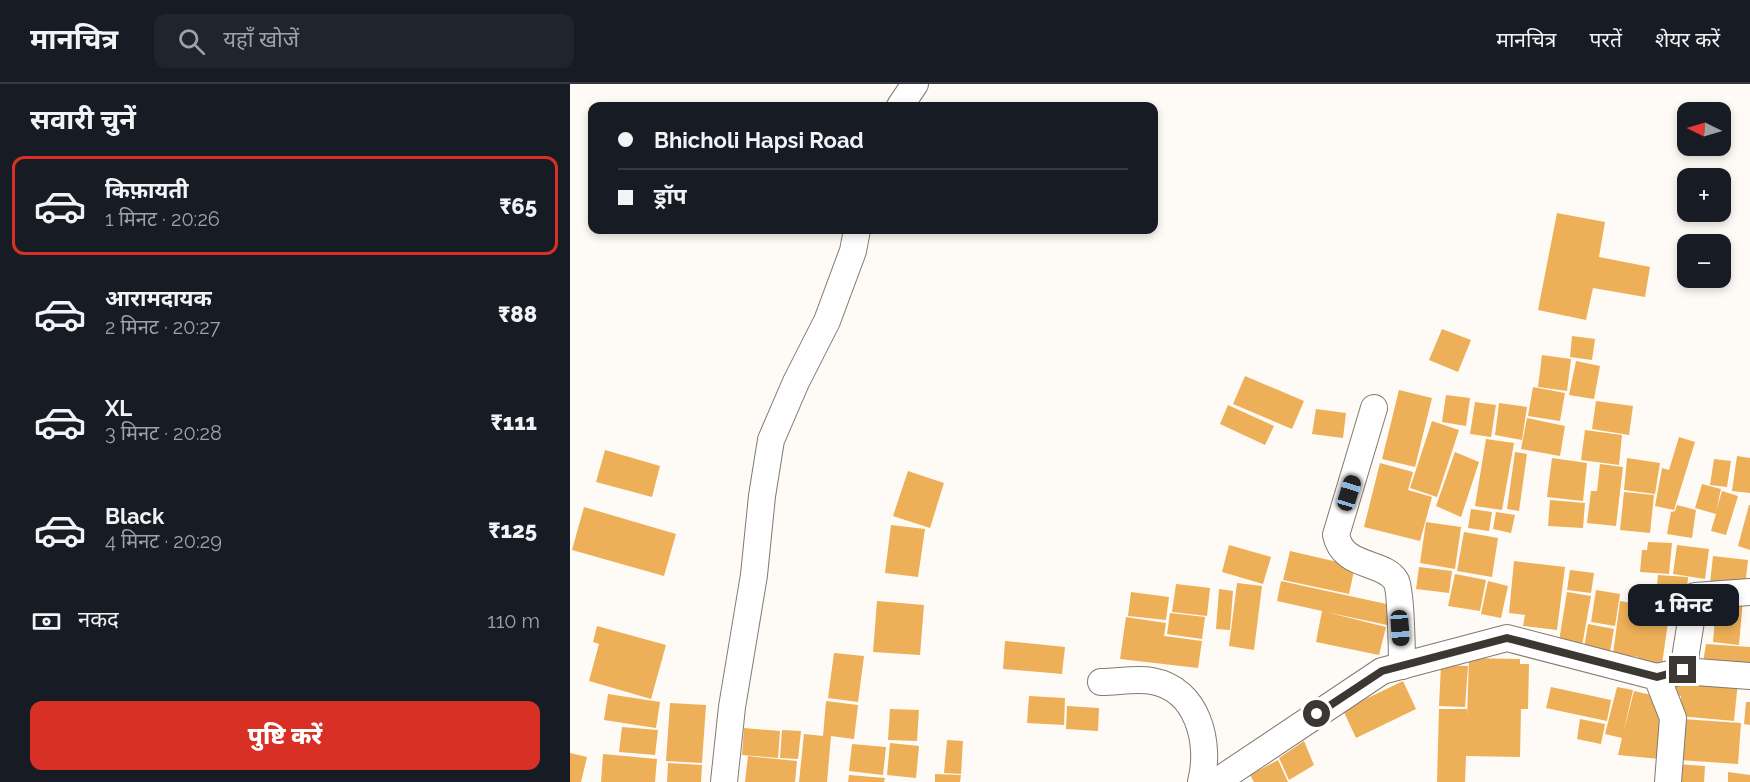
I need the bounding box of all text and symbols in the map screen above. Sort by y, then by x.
search box [154,14,574,68]
text: मानचित्र [30,23,118,56]
icon: search [175,25,208,58]
text: यहाँ खोजें [223,26,299,52]
text: मानचित्र [1496,27,1556,52]
text: परतें [1589,27,1622,52]
text: शेयर करें [1655,27,1720,52]
north arrow [1677,102,1731,156]
map controls [1677,102,1731,288]
text: सवारी चुनें [30,104,136,135]
text: Bhicholi Hapsi Road [654,127,864,153]
button: + [1677,168,1731,222]
text: किफ़ायती [105,177,189,203]
icon: car [33,179,87,233]
text: ड्रॉप [654,183,687,209]
text: ₹65 [499,193,537,219]
text: 1 मिनट · 20:26 [105,207,220,231]
button: − [1677,234,1731,288]
text: आरामदायक [105,285,212,311]
icon: car [33,287,87,341]
text: ₹88 [498,301,537,327]
text: 2 मिनट · 20:27 [105,315,220,339]
icon: car [33,395,87,449]
text: XL [105,395,132,421]
text: ₹111 [491,409,537,435]
text: 3 मिनट · 20:28 [105,421,222,445]
car [1335,473,1363,513]
icon: car [33,503,87,557]
text: Black [105,503,164,529]
text: ₹125 [488,517,537,543]
text: 4 मिनट · 20:29 [105,529,222,553]
callout: 1 मिनट [1628,583,1738,625]
text: 1 मिनट [1654,593,1713,617]
icon: cash [30,605,63,638]
text: नकद [78,606,119,632]
text: 110 m [487,609,540,633]
car [1390,609,1410,647]
route end [1669,656,1696,683]
route start [1303,700,1330,727]
button: पुष्टि करें [30,701,540,770]

